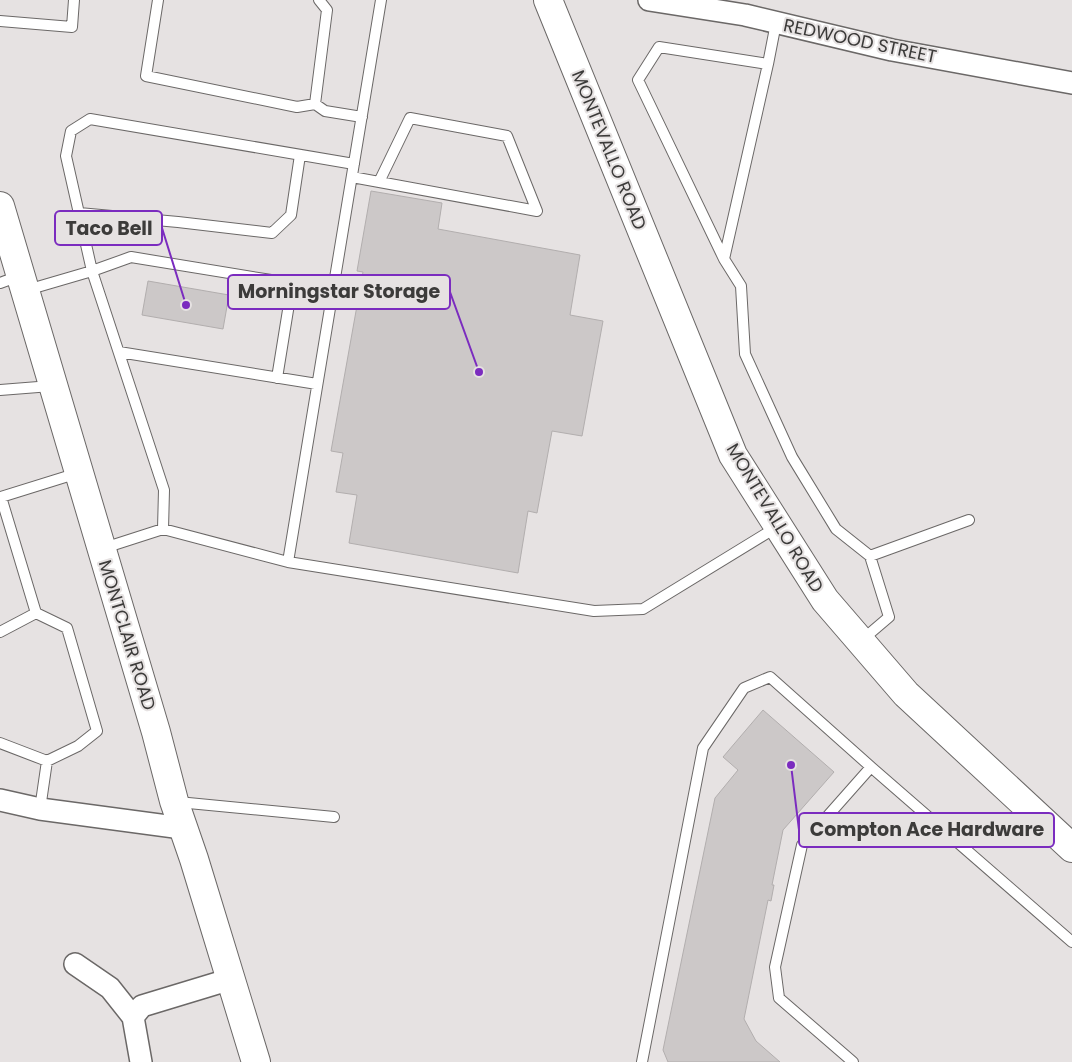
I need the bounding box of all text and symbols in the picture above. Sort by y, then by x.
street label: REDWOOD STREET [781,12,939,69]
street label: MONTEVALLO ROAD [566,66,653,233]
callout: Taco Bell [55,211,162,245]
text: Taco Bell [65,215,153,242]
callout: Morningstar Storage [228,275,450,309]
text: Morningstar Storage [238,278,440,305]
street label: MONTEVALLO ROAD [721,438,830,597]
street label: MONTCLAIR ROAD [93,557,162,713]
callout: Compton Ace Hardware [799,813,1054,847]
text: Compton Ace Hardware [810,816,1045,843]

